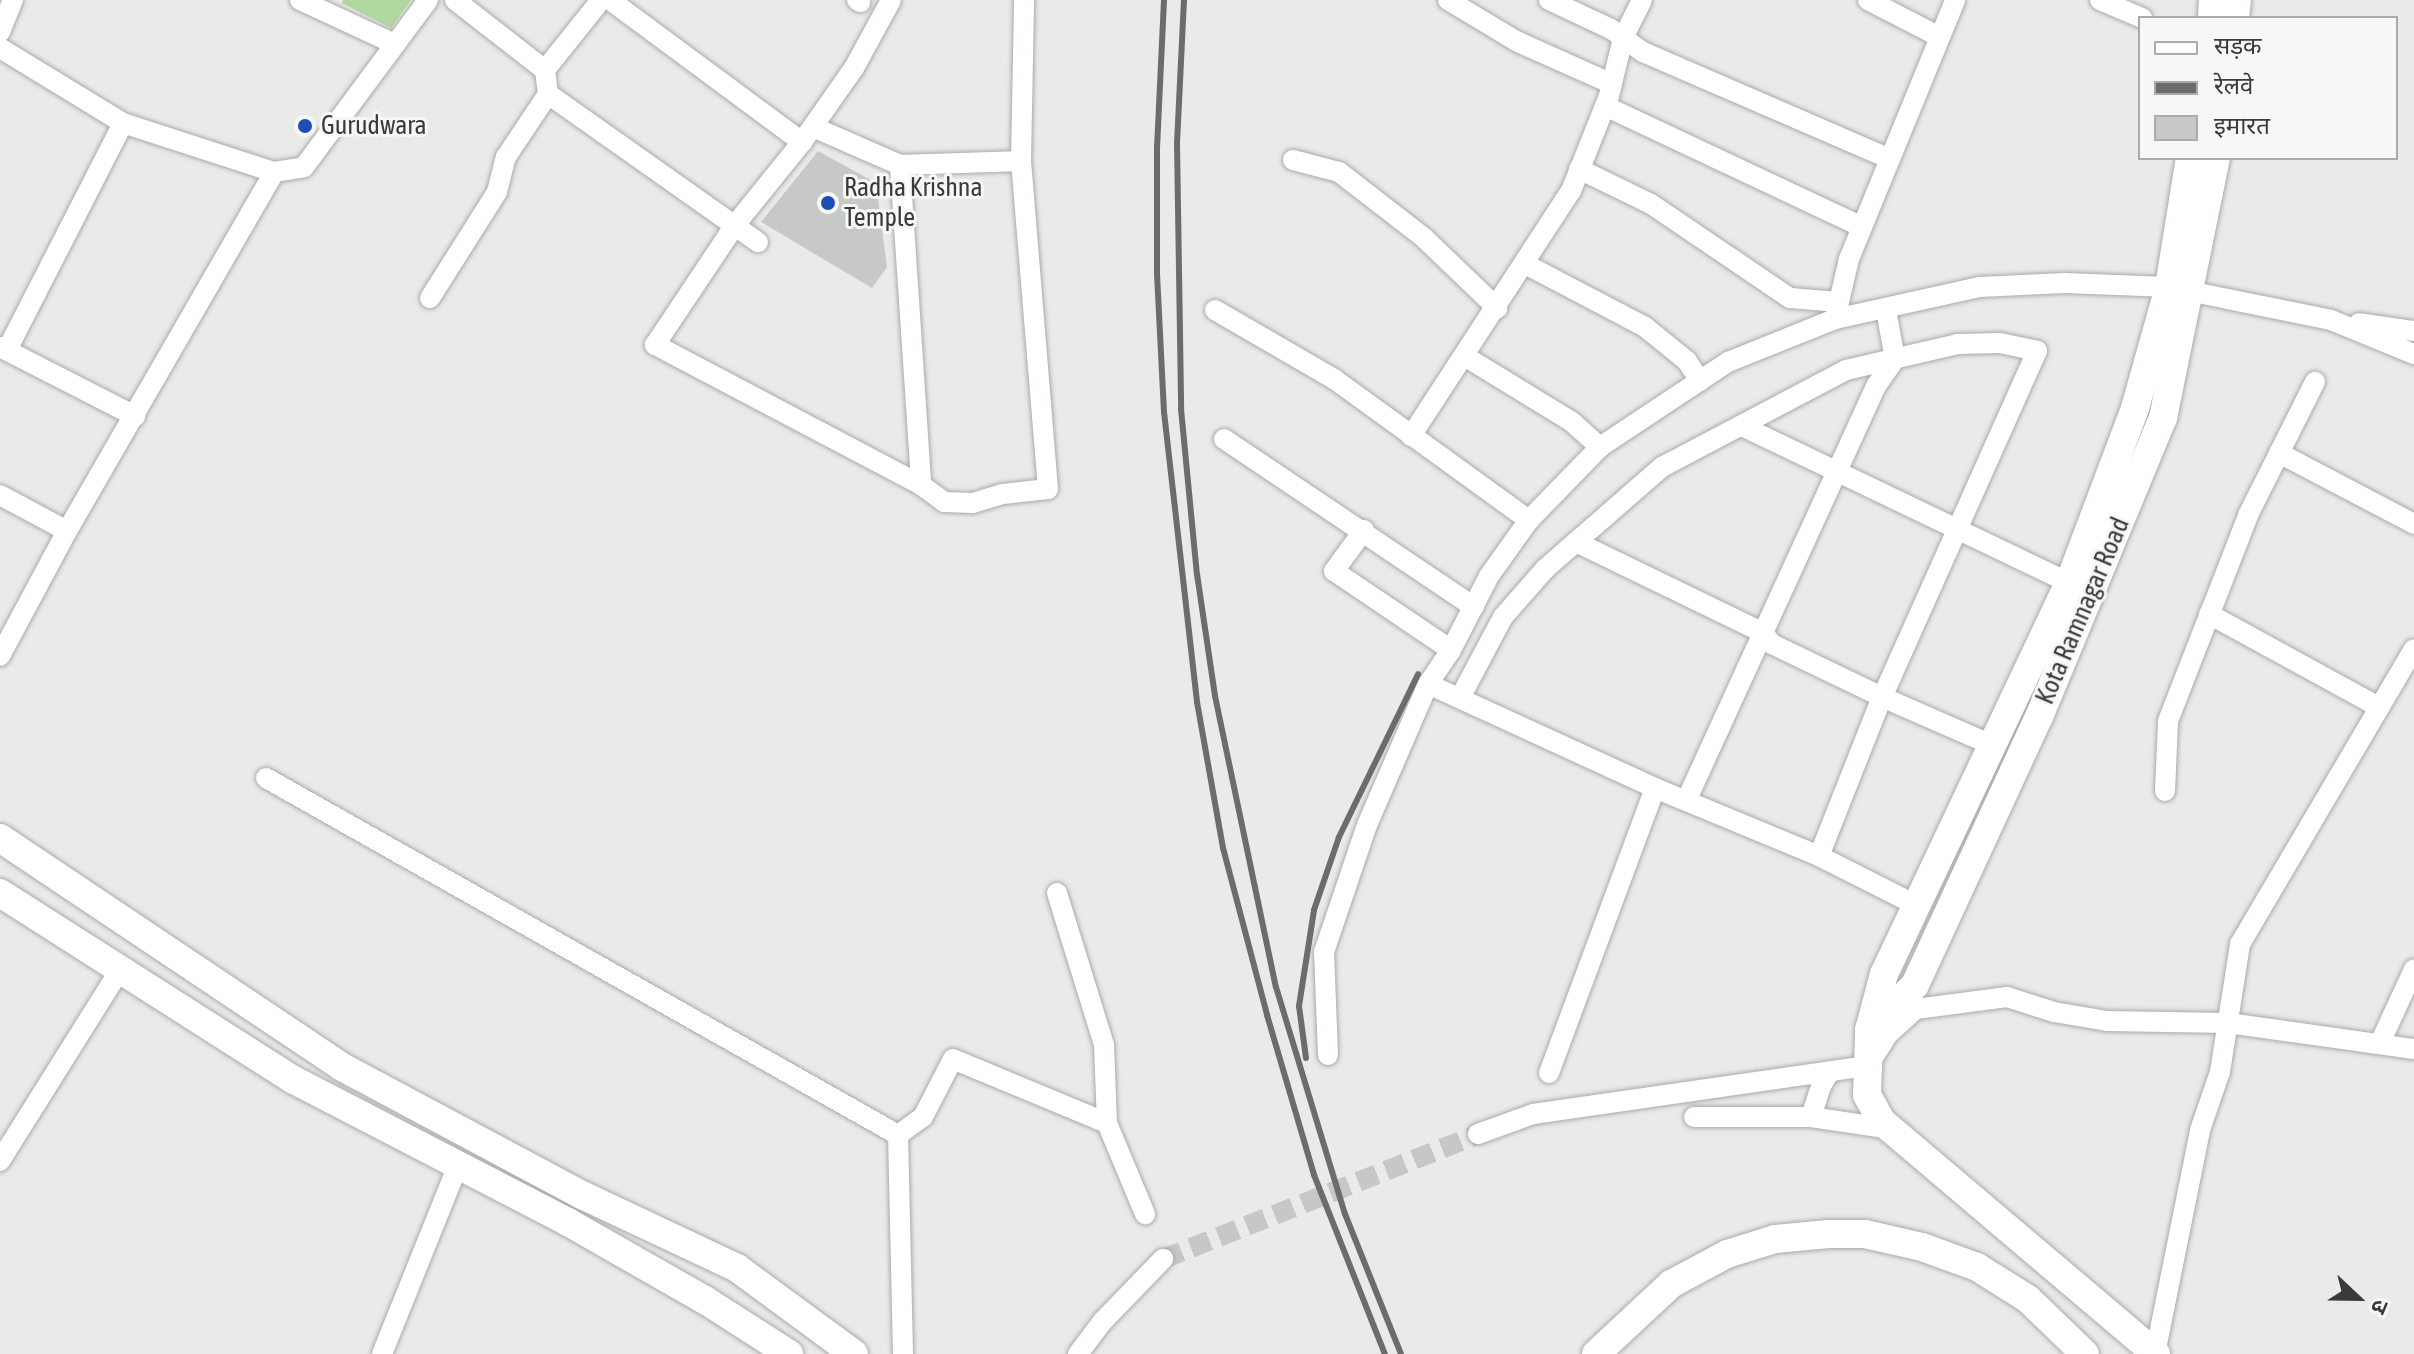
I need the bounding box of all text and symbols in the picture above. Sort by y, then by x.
legend [2138,16,2398,160]
text: सड़क [2214,32,2262,59]
text: रेलवे [2214,72,2253,99]
place label: Gurudwara [321,110,426,142]
text: इमारत [2214,112,2270,139]
marker: Gurudwara [296,117,314,135]
place label: Radha Krishna Temple [844,172,983,234]
marker: Radha Krishna Temple [819,194,837,212]
street label: Kota Ramnagar Road [2030,513,2136,709]
north arrow [2318,1258,2398,1338]
text: उ [2366,1296,2395,1318]

